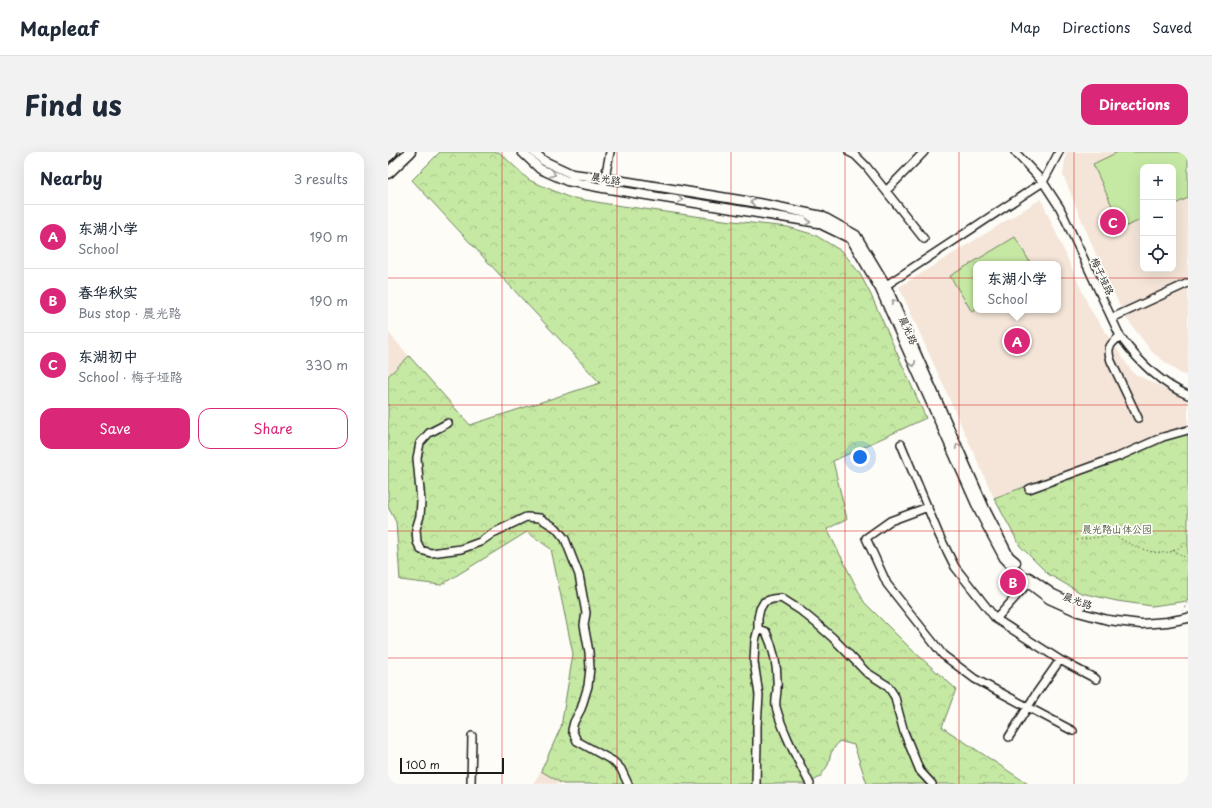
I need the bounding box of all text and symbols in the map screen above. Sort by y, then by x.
text: Mapleaf [20,14,98,42]
text: Map [1010,17,1040,38]
text: Directions [1062,17,1130,38]
text: Saved [1152,17,1192,38]
text: Find us [24,83,122,126]
button: Directions [1081,84,1188,125]
map controls [1140,164,1176,272]
button: + [1140,164,1176,200]
text: Nearby [40,165,102,191]
street label: 晨光路 [590,168,622,188]
text: 3 results [294,169,348,188]
one-way arrow [549,170,556,178]
one-way arrow [677,196,683,204]
one-way arrow [750,199,757,207]
button: − [1140,200,1176,236]
pin: C [1100,207,1126,237]
text: 东湖小学 [78,216,138,239]
one-way arrow [805,217,811,225]
text: A [48,227,58,246]
text: 190 m [309,227,348,246]
button: locate [1140,236,1176,272]
text: School [78,239,119,258]
street label: 梅子垭路 [1088,255,1118,297]
popup [973,261,1061,313]
text: 东湖小学 [987,266,1047,289]
text: 春华秋实 [78,280,138,303]
text: School [987,289,1028,308]
text: B [49,291,57,310]
text: 190 m [309,291,348,310]
one-way arrow [891,299,899,306]
text: Bus stop · 晨光路 [78,303,182,322]
street label: 晨光路 [896,313,922,347]
pin: A [1004,326,1030,356]
text: 东湖初中 [78,344,138,367]
text: C [48,355,58,374]
text: 330 m [305,355,348,374]
one-way arrow [908,359,916,367]
text: School · 梅子垭路 [78,367,183,386]
button: Save [40,408,190,449]
button: Share [198,408,348,449]
one-way arrow [954,443,962,450]
your location [850,447,870,467]
park label: 晨光路山体公园 [1082,521,1152,536]
pin: B [1000,567,1026,597]
street label: 晨光路 [1061,588,1095,612]
scale bar [400,756,504,775]
text: 100 m [406,756,440,773]

